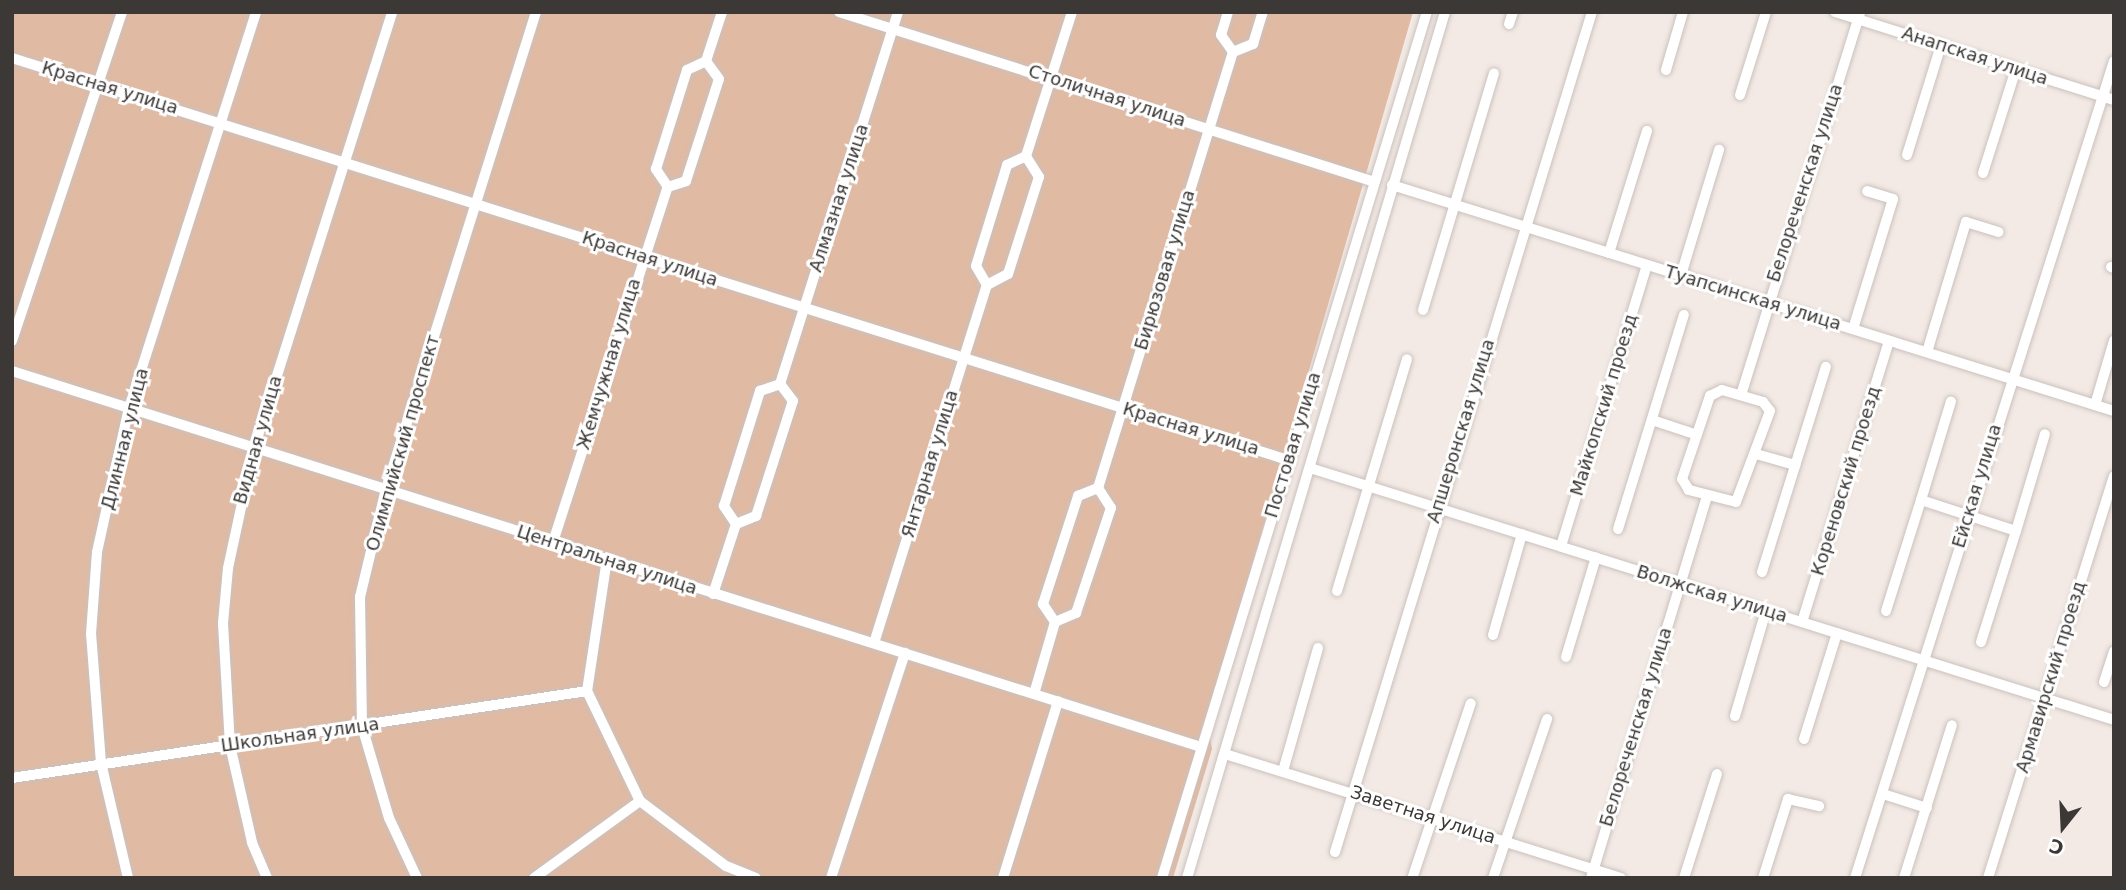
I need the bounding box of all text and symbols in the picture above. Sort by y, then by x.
street label: Анапская улица [1899,22,2051,90]
street label: Красная улица [39,57,181,119]
street label: Столичная улица [1025,60,1189,132]
street label: Белореченская улица [1763,81,1847,285]
street label: Алмазная улица [805,121,873,275]
street label: Бирюзовая улица [1130,187,1200,353]
street label: Красная улица [579,227,721,291]
street label: Туапсинская улица [1662,261,1844,335]
street label: Жемчужная улица [573,276,645,452]
street label: Майкопский проезд [1566,311,1642,499]
street label: Олимпийский проспект [362,332,444,554]
street label: Апшеронская улица [1423,336,1499,526]
street label: Длинная улица [97,366,153,512]
street label: Постовая улица [1261,370,1325,520]
street label: Видная улица [229,373,287,507]
street label: Кореновский проезд [1807,384,1885,578]
street label: Янтарная улица [897,387,963,541]
street label: Красная улица [1120,398,1262,460]
street label: Ейская улица [1948,421,2006,551]
street label: Центральная улица [514,521,700,599]
street label: Волжская улица [1634,561,1790,627]
street label: Армавирский проезд [2012,579,2090,775]
street label: Белореченская улица [1595,625,1677,829]
street label: Школьная улица [219,713,381,757]
street label: Заветная улица [1348,781,1498,849]
north arrow [2028,792,2098,862]
text: С [2046,834,2067,860]

